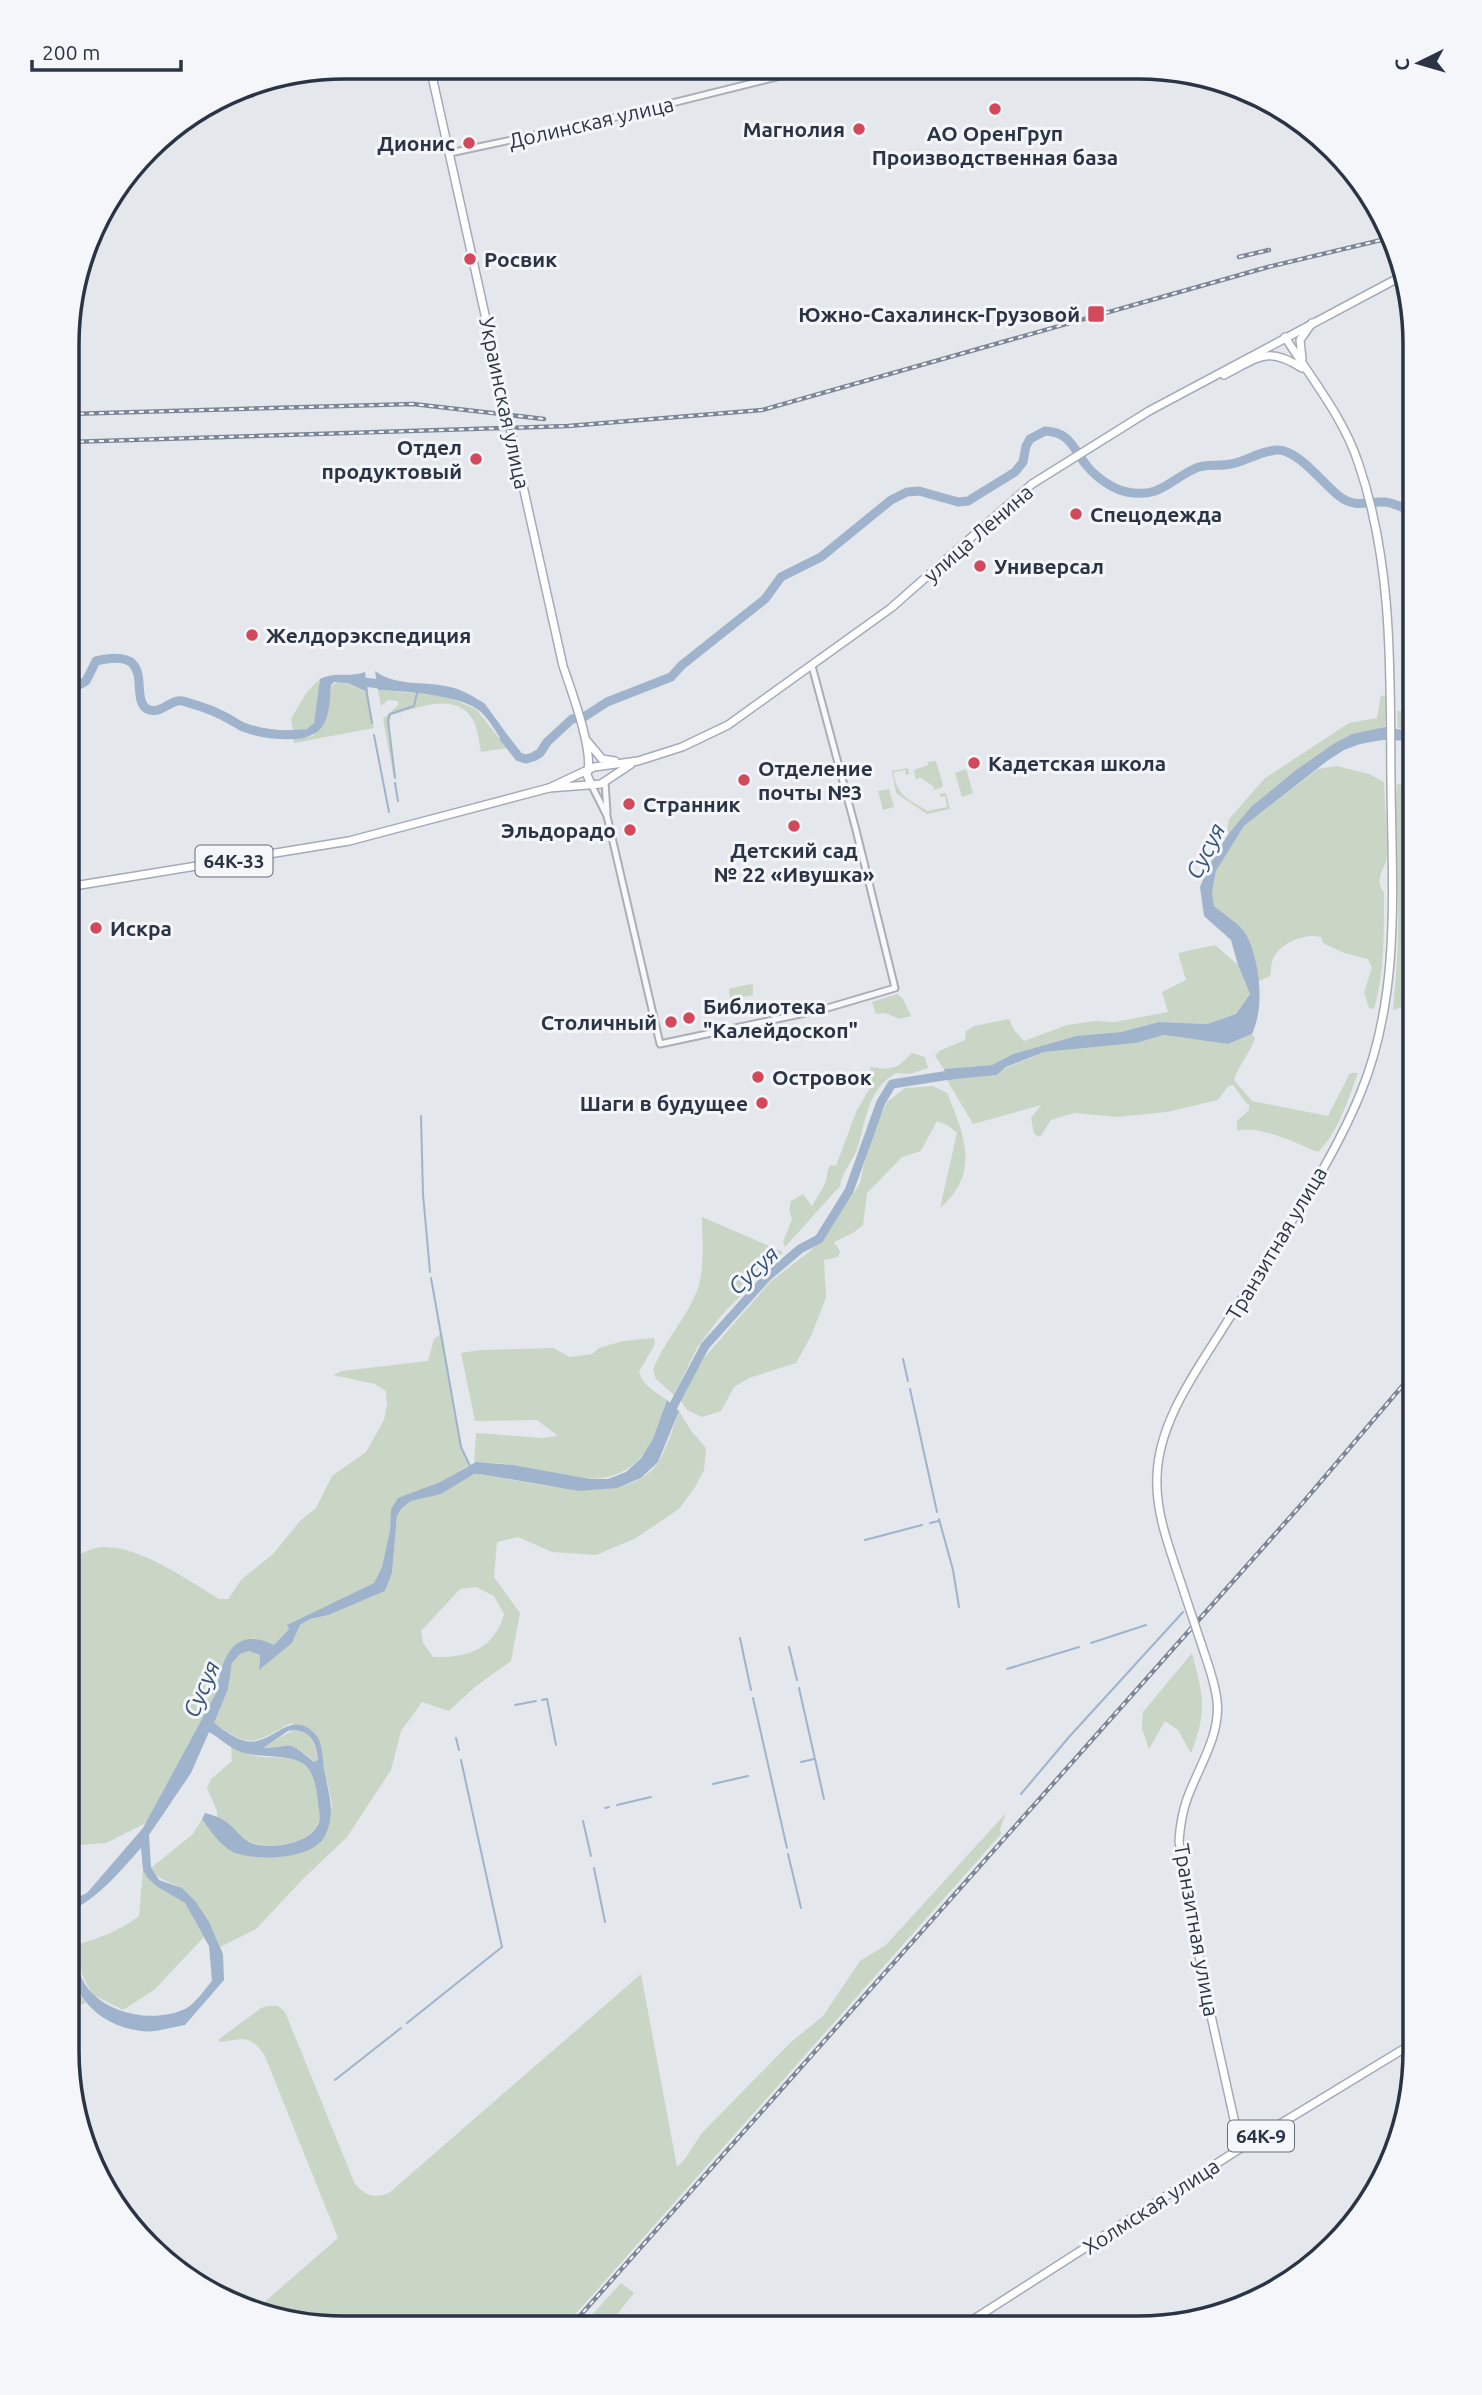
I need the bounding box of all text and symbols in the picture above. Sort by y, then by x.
scale bar [32,28,180,72]
north arrow [1384,28,1454,98]
text: 200 m [42,40,100,64]
text: С [1391,57,1414,71]
street label: Долинская улица [506,91,676,153]
marker: АО ОренГруп Производственная база [987,101,1003,117]
place label: Магнолия [743,117,845,141]
marker: Магнолия [851,121,867,137]
place label: АО ОренГруп Производственная база [872,121,1118,169]
place label: Дионис [377,131,455,155]
marker: Дионис [461,135,477,151]
place label: Росвик [484,247,557,271]
marker: Росвик [462,251,478,267]
place label: Южно-Сахалинск-Грузовой [798,302,1080,326]
marker: Южно-Сахалинск-Грузовой [1086,304,1106,324]
street label: Украинская улица [475,315,535,491]
place label: Отдел продуктовый [322,435,462,483]
marker: Отдел продуктовый [468,451,484,467]
street label: улица Ленина [919,479,1037,587]
place label: Спецодежда [1090,502,1222,526]
marker: Спецодежда [1068,506,1084,522]
place label: Универсал [994,554,1104,578]
marker: Универсал [972,558,988,574]
place label: Желдорэкспедиция [266,623,471,647]
marker: Желдорэкспедиция [244,627,260,643]
place label: Кадетская школа [988,751,1166,775]
marker: Кадетская школа [966,755,982,771]
place label: Отделение почты №3 [758,756,873,804]
marker: Отделение почты №3 [736,772,752,788]
place label: Странник [643,792,741,816]
marker: Странник [621,796,637,812]
place label: Эльдорадо [501,818,616,842]
marker: Детский сад № 22 «Ивушка» [786,818,802,834]
water label: Сусуя [1181,819,1229,883]
marker: Эльдорадо [622,822,638,838]
place label: Детский сад № 22 «Ивушка» [714,838,875,886]
road number: 64К-33 [196,846,272,876]
place label: Искра [110,916,172,940]
marker: Искра [88,920,104,936]
place label: Библиотека "Калейдоскоп" [703,994,858,1042]
place label: Столичный [541,1010,657,1034]
marker: Библиотека "Калейдоскоп" [681,1010,697,1026]
marker: Столичный [663,1014,679,1030]
place label: Островок [772,1065,872,1089]
marker: Островок [750,1069,766,1085]
place label: Шаги в будущее [580,1091,748,1115]
marker: Шаги в будущее [754,1095,770,1111]
street label: Транзитная улица [1221,1162,1331,1324]
water label: Сусуя [723,1241,783,1299]
water label: Сусуя [178,1657,224,1721]
street label: Транзитная улица [1170,1842,1224,2018]
road number: 64К-9 [1228,2120,1294,2152]
street label: Холмская улица [1078,2153,1224,2259]

